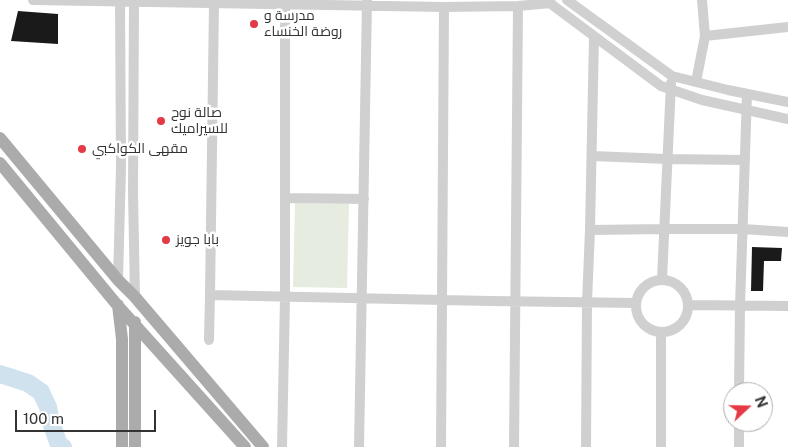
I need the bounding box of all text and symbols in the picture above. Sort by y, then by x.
place label: مدرسة و روضة الخنساء [264,8,342,40]
marker: مدرسة و روضة الخنساء [248,18,260,30]
place label: صالة نوح للسيراميك [171,105,228,138]
marker: صالة نوح للسيراميك [155,115,167,127]
place label: مقهى الكواكبي [92,141,188,157]
marker: مقهى الكواكبي [76,143,88,155]
place label: بابا جويز [176,232,219,248]
marker: بابا جويز [160,234,172,246]
north arrow [723,382,773,432]
text: N [752,394,770,410]
scale bar [18,400,159,432]
text: 100 m [23,410,64,427]

